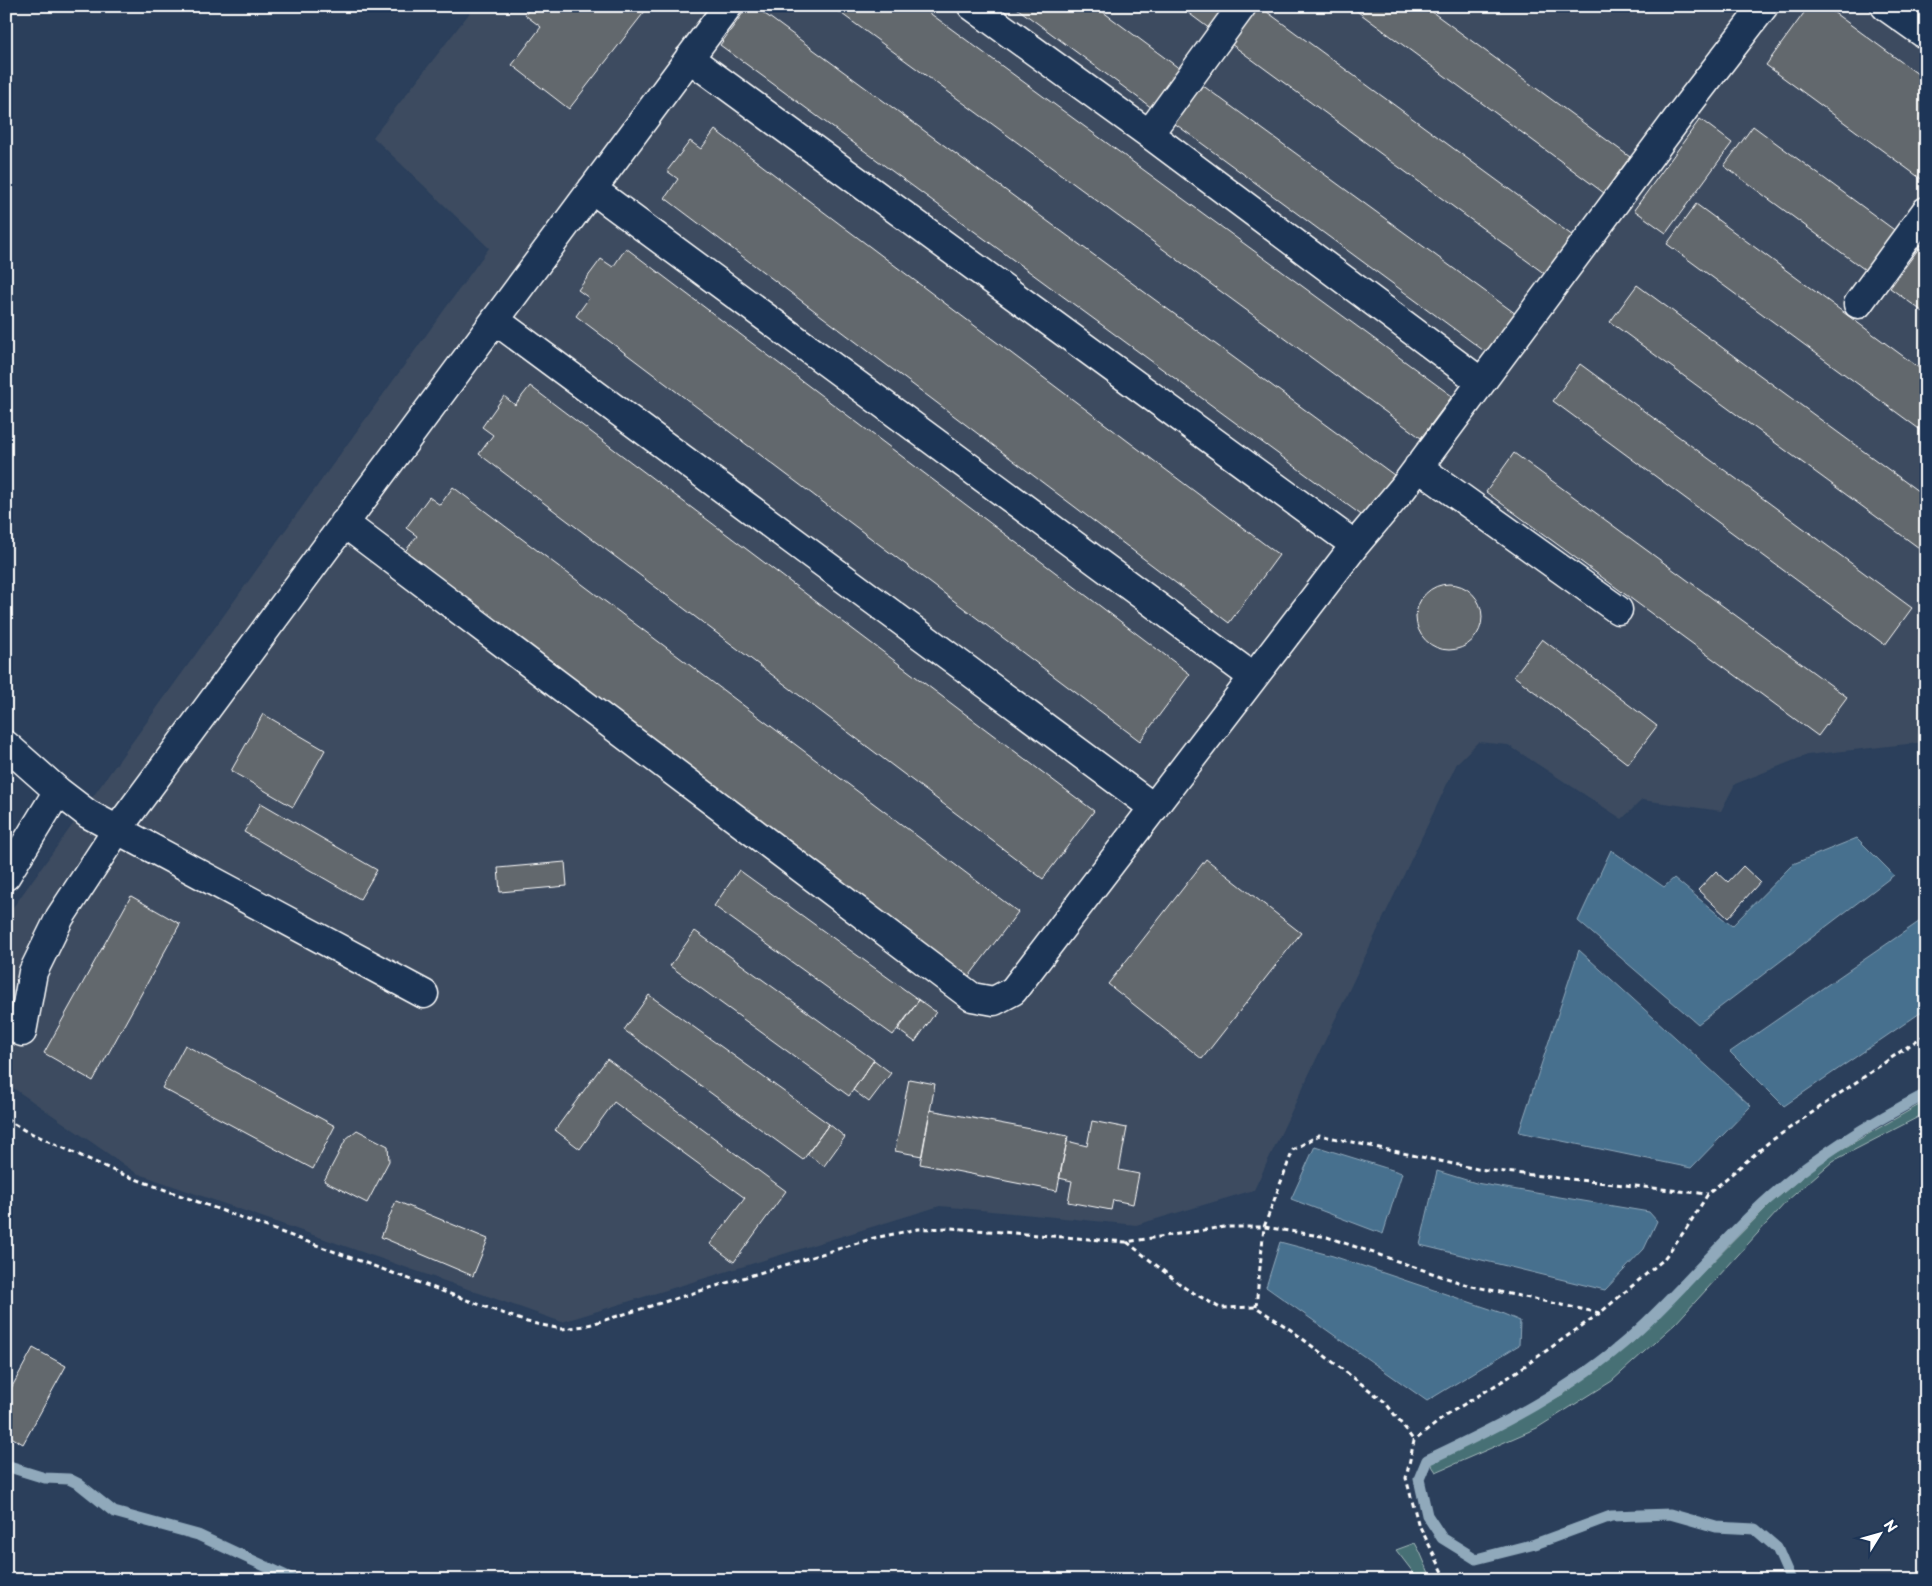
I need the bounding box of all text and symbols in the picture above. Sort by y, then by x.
north arrow [1854,1508,1904,1558]
text: N [1879,1515,1903,1537]

